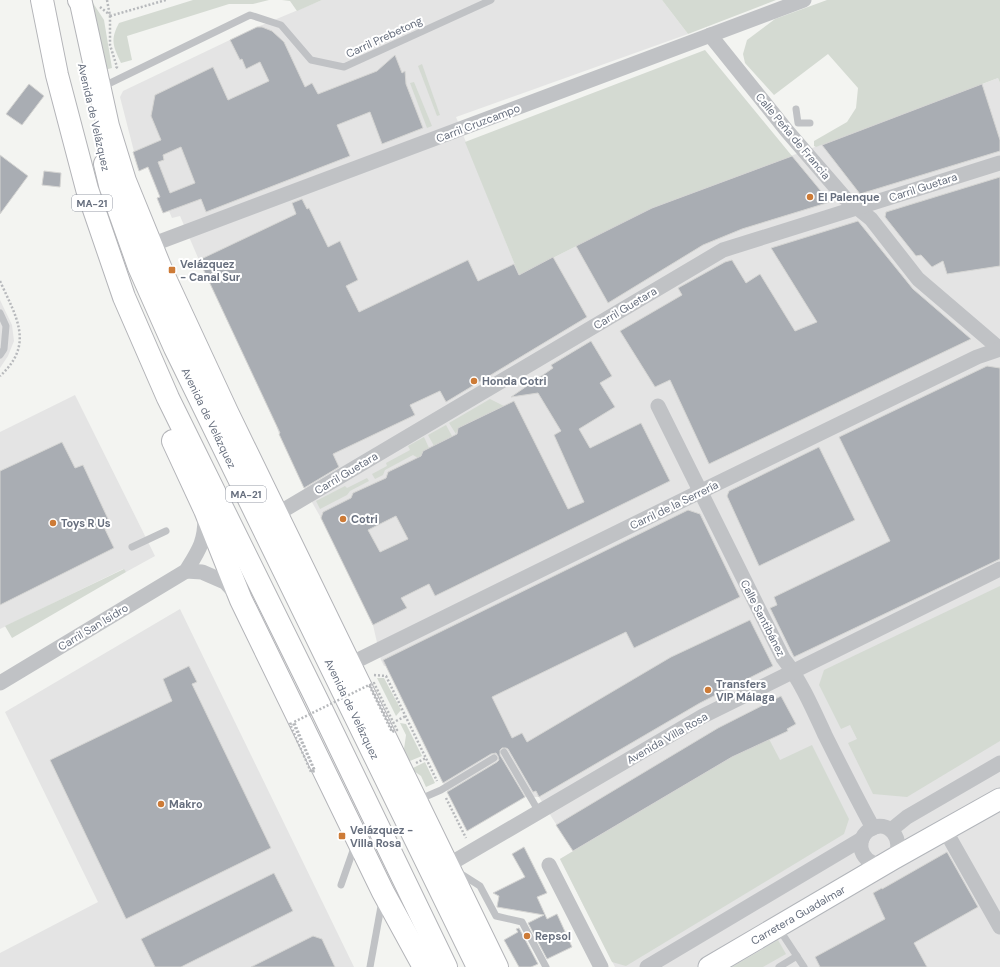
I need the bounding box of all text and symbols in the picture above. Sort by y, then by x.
street label: Carril Prebetong [344,13,424,61]
street label: Avenida de Velázquez [75,62,113,172]
street label: Calle Peña de Francia [753,90,833,182]
street label: Carril Cruzcampo [434,101,522,145]
street label: Carril Guetara [887,169,959,205]
place label: El Palenque [818,190,880,204]
marker: El Palenque [805,192,815,202]
road number: MA-21 [72,195,112,211]
place label: Velázquez - Canal Sur [180,257,241,284]
marker: Velázquez - Canal Sur [167,265,177,275]
street label: Carril Guetara [591,284,659,332]
street label: Avenida de Velázquez [179,365,239,471]
place label: Honda Cotri [482,374,546,388]
marker: Honda Cotri [469,376,479,386]
street label: Carril Guetara [312,449,380,497]
street label: Carril de la Serrería [627,477,721,533]
road number: MA-21 [226,486,266,502]
place label: Cotri [351,512,378,526]
marker: Cotri [338,514,348,524]
place label: Toys R Us [61,516,111,530]
marker: Toys R Us [48,518,58,528]
street label: Calle Santibánez [738,577,788,659]
street label: Carril San Isidro [55,600,131,654]
street label: Avenida de Velázquez [322,656,382,762]
place label: Transfers VIP Málaga [716,677,775,704]
marker: Transfers VIP Málaga [703,685,713,695]
street label: Avenida Villa Rosa [624,709,710,767]
place label: Makro [169,797,203,811]
marker: Makro [156,799,166,809]
place label: Velázquez - Villa Rosa [350,823,413,850]
marker: Velázquez - Villa Rosa [337,831,347,841]
street label: Carretera Guadalmar [748,882,848,948]
place label: Repsol [535,929,571,943]
marker: Repsol [522,931,532,941]

